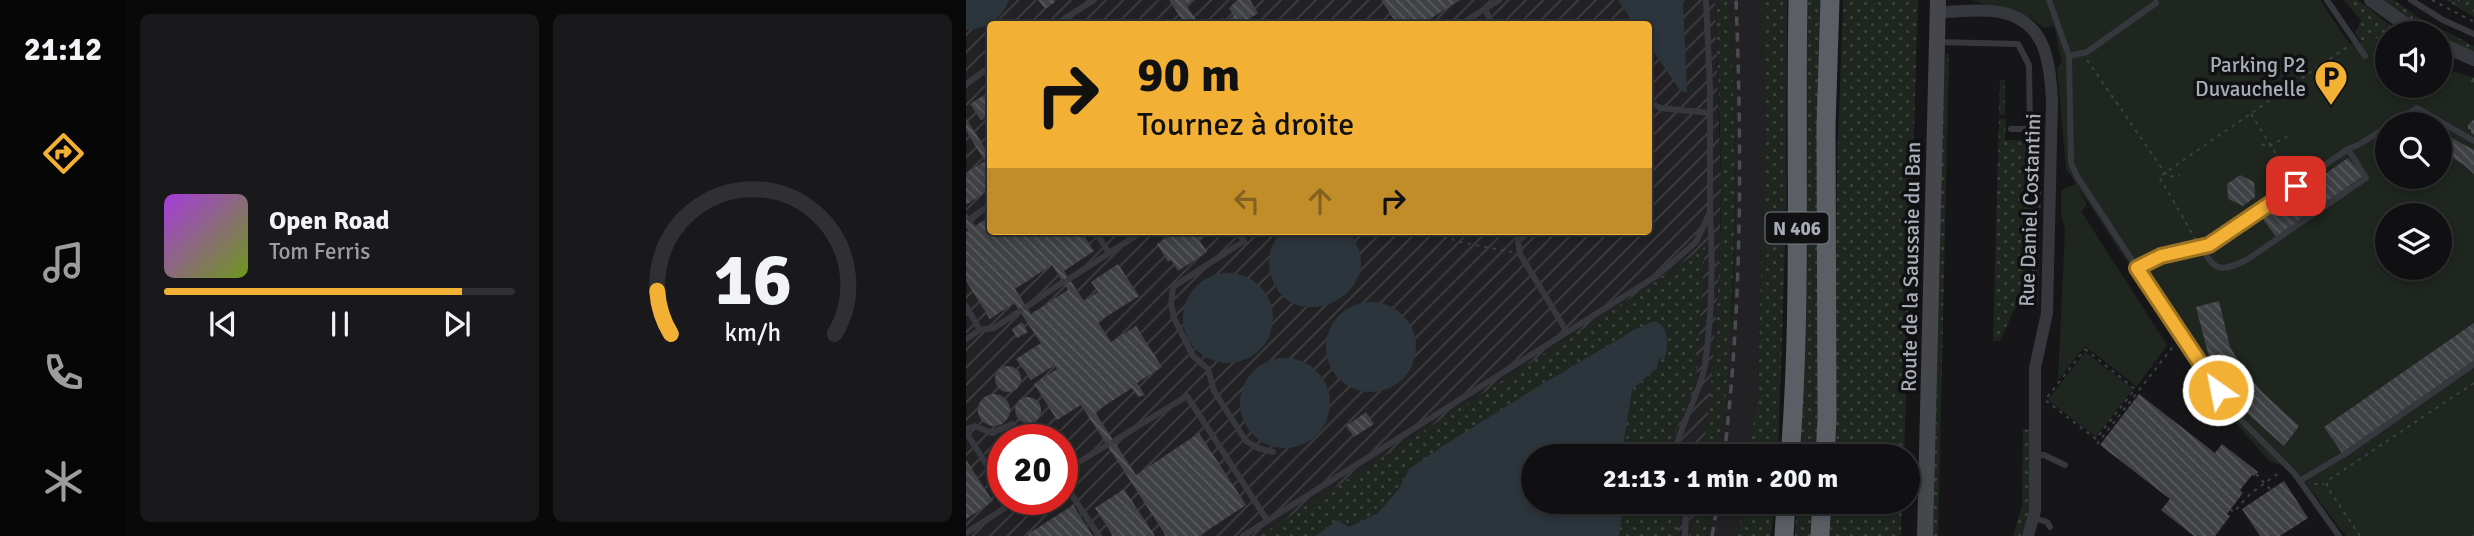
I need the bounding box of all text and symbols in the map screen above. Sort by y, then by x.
map controls [2375,21,2452,280]
button: sound [2375,21,2452,98]
text: 21:12 [24,30,102,69]
text: 90 m [1137,45,1240,105]
icon: right [1022,49,1113,140]
place label: Parking P2 Duvauchelle [2195,52,2306,102]
parking icon: Parking P2 Duvauchelle [2312,58,2350,107]
text: Tournez à droite [1137,105,1354,144]
button: search [2375,112,2452,189]
street label: Rue Daniel Costantini [2014,113,2046,307]
icon: directions [39,129,88,178]
street label: Route de la Saussaie du Ban [1896,142,1926,392]
pin [2266,156,2326,216]
icon: arrive [2277,167,2315,205]
icon: left [1228,182,1266,220]
icon: ahead [1301,182,1339,220]
icon: right [1374,182,1412,220]
button: layers [2375,203,2452,280]
text: Open Road [269,205,390,237]
road number: N 406 [1766,212,1828,244]
text: 16 [713,236,792,325]
text: Tom Ferris [269,237,370,266]
icon: music [39,238,88,287]
icon: previous [204,305,242,343]
icon: pause [321,305,359,343]
icon: next [438,305,476,343]
text: km/h [724,317,781,348]
icon: phone [39,348,88,397]
position arrow [2181,353,2255,427]
speed limit sign: 20 [987,424,1078,515]
icon: climate [39,457,88,506]
text: 21:13 · 1 min · 200 m [1603,463,1838,495]

